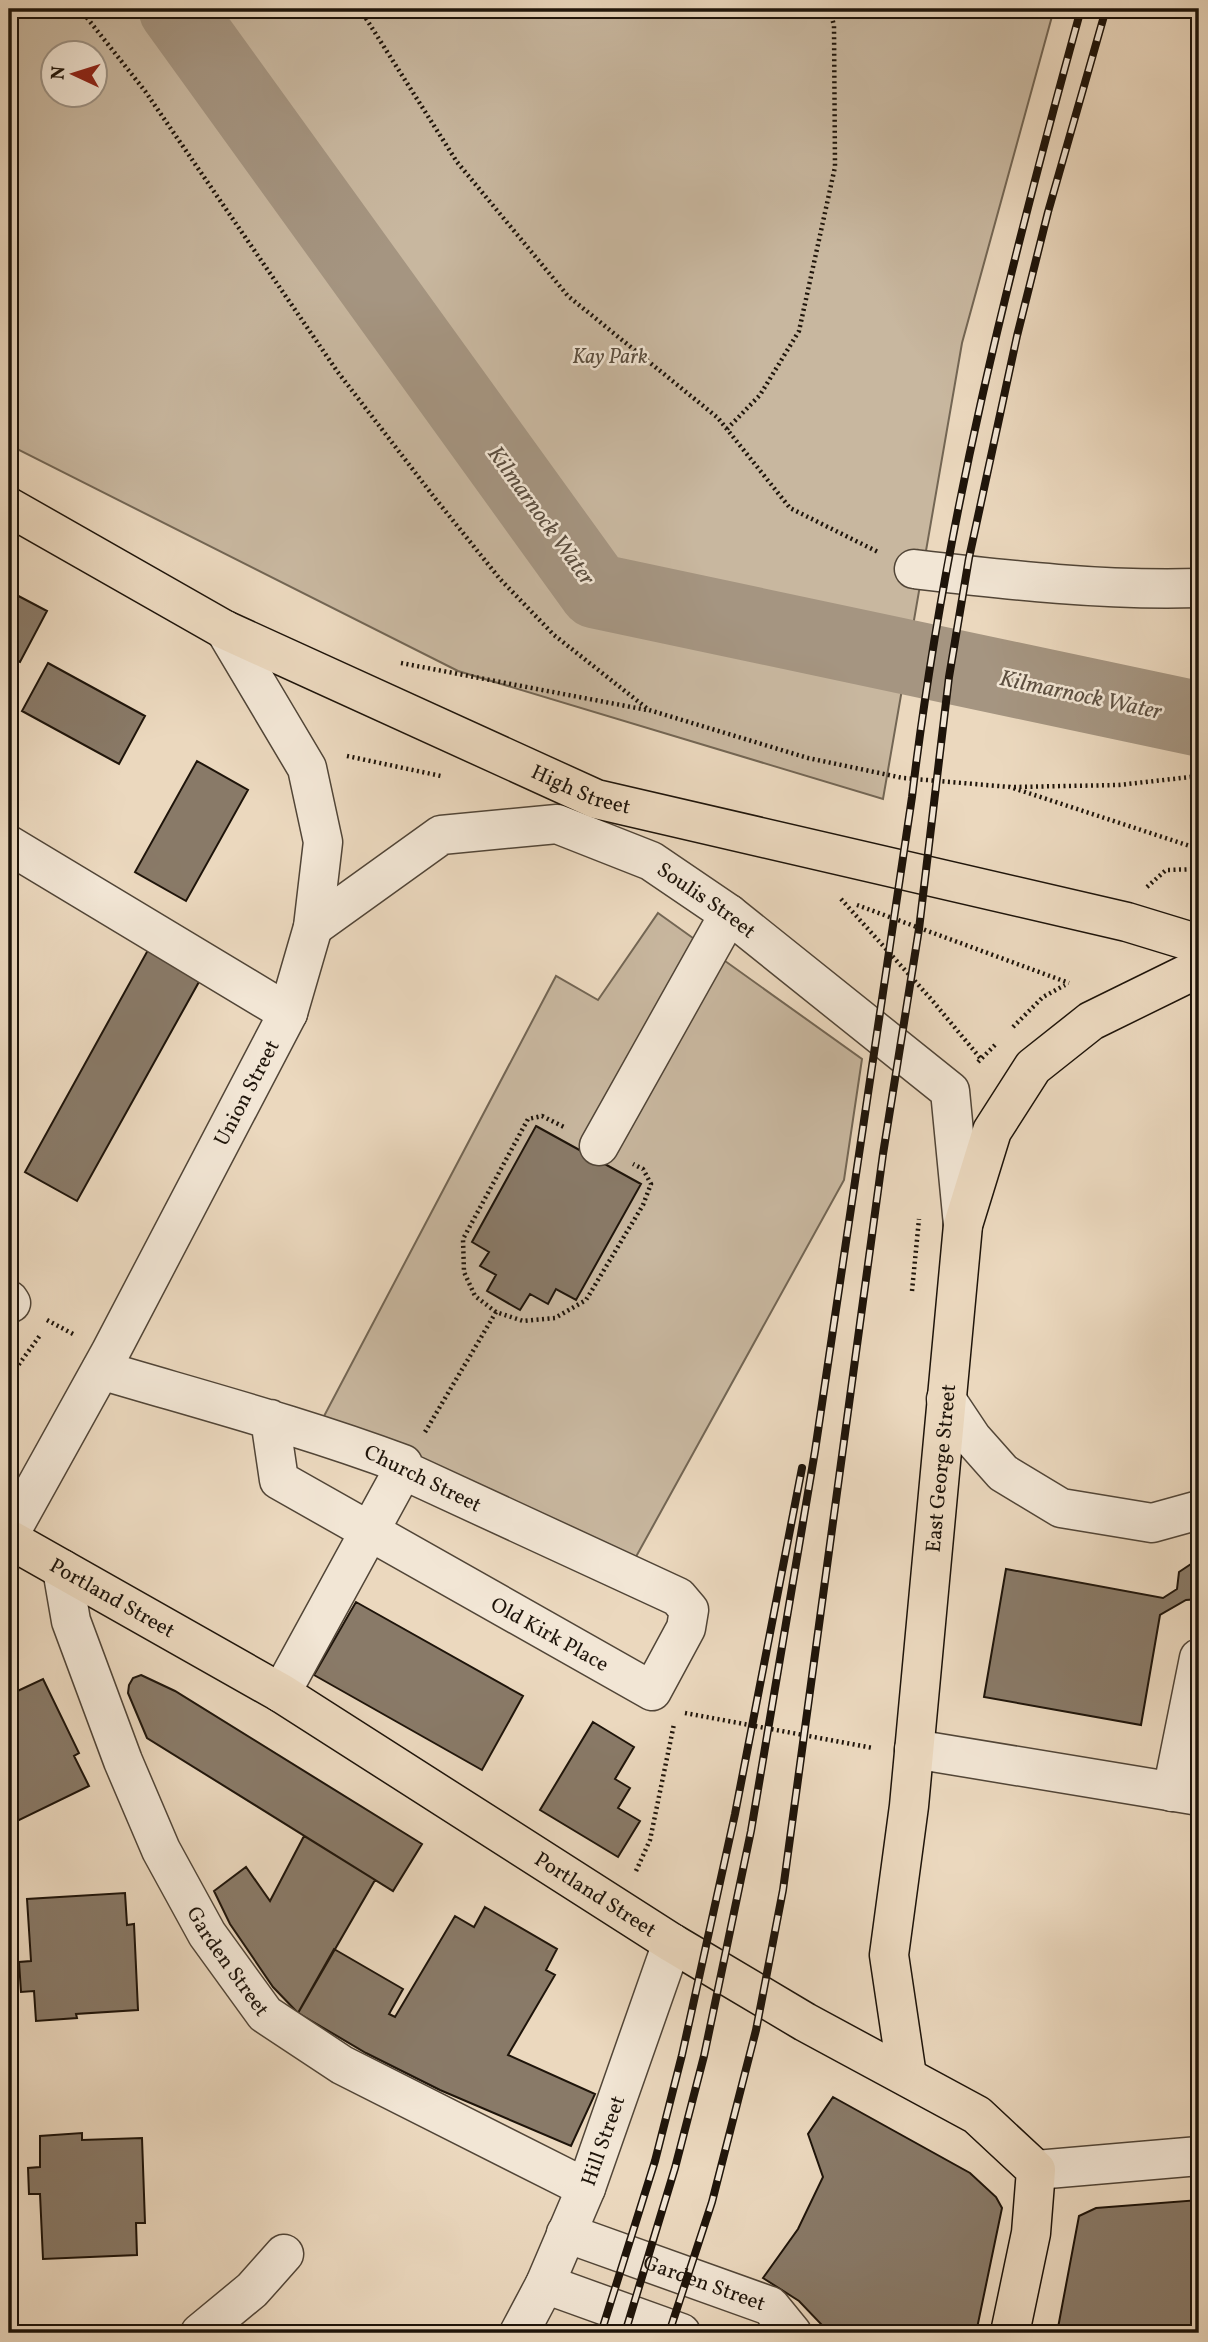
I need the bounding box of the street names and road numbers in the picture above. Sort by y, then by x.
street label: High Street [526,758,633,823]
street label: Soulis Street [650,856,762,946]
street label: Union Street [208,1035,287,1152]
street label: East George Street [920,1383,964,1554]
street label: Church Street [359,1438,486,1520]
street label: Portland Street [44,1552,180,1646]
street label: Old Kirk Place [485,1591,614,1680]
street label: Portland Street [528,1846,661,1945]
street label: Garden Street [179,1902,275,2023]
street label: Hill Street [575,2092,633,2190]
street label: Garden Street [639,2249,769,2319]

